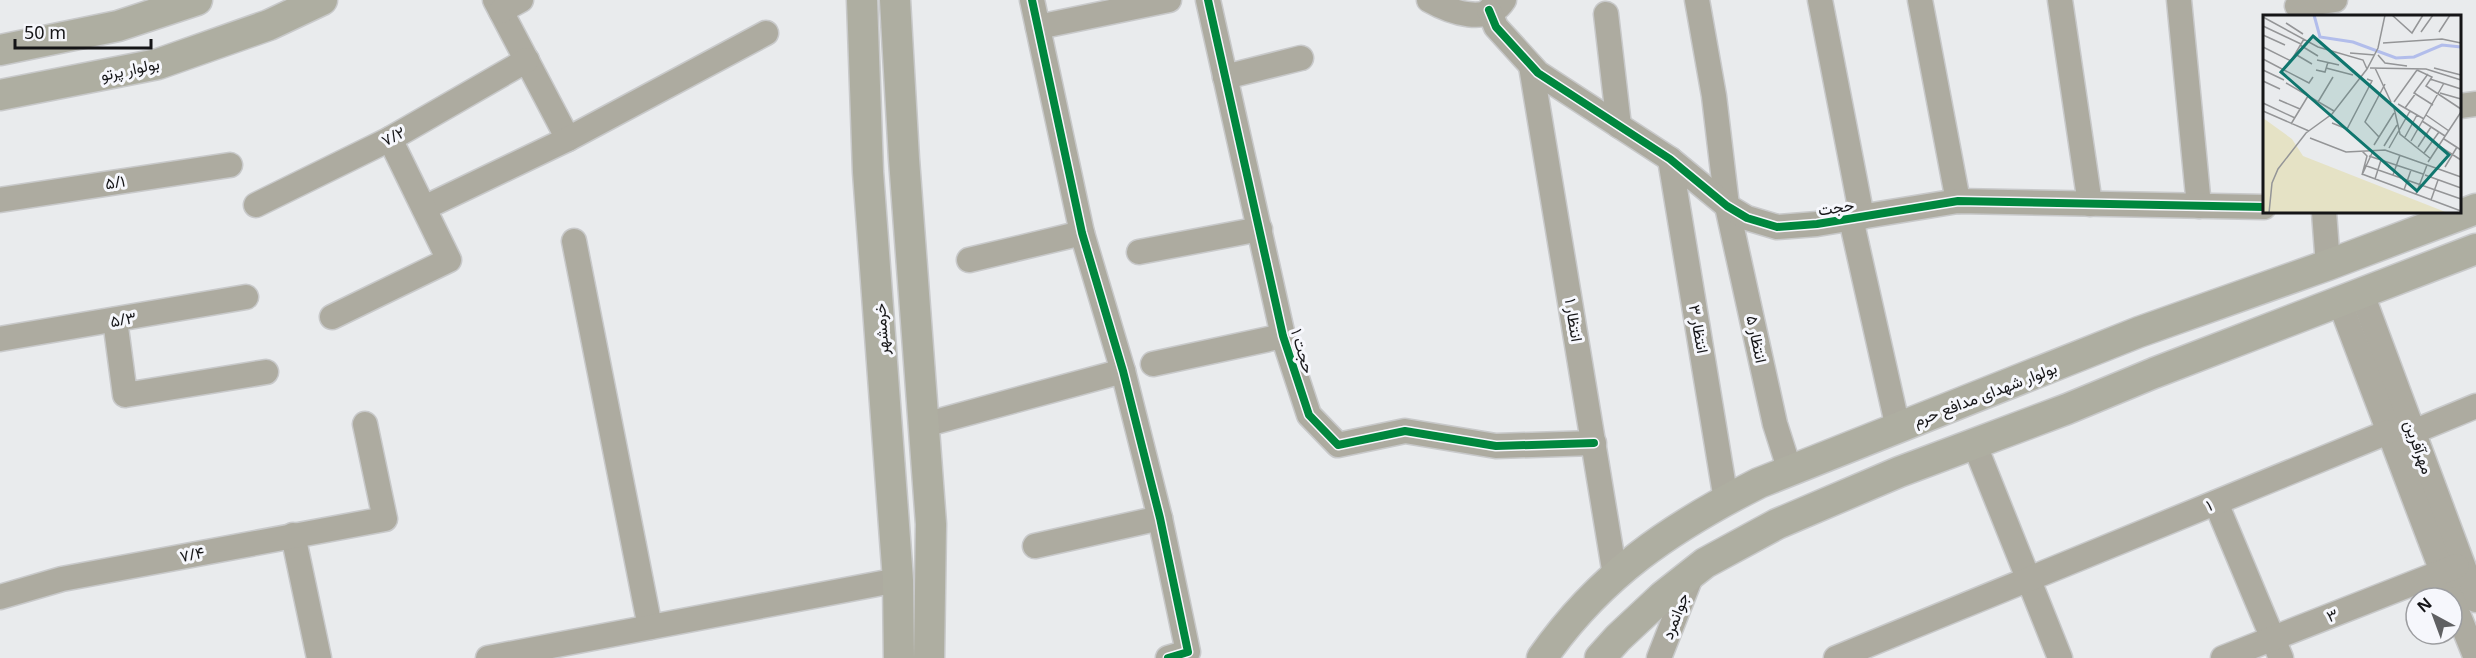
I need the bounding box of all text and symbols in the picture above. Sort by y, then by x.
scale bar [15,12,152,50]
inset map [2263,15,2461,213]
text: 50 m [24,20,66,44]
street label: بولوار پرتو [99,52,162,87]
street label: ۷/۲ [377,121,409,151]
street label: ۵/۱ [103,170,127,194]
street label: حجت [1816,193,1856,221]
street label: انتظار ۱ [1560,297,1588,343]
street label: خرمشهر [868,302,894,357]
street label: انتظار ۳ [1684,303,1714,355]
street label: ۵/۳ [108,306,138,332]
street label: انتظار ۵ [1741,313,1773,365]
street label: حجت ۱ [1286,326,1320,376]
street label: بولوار شهدای مدافع حرم [1910,356,2060,432]
street label: مهرآفرین [2399,417,2439,477]
street label: ۱ [2203,494,2215,516]
street label: ۷/۴ [178,541,206,567]
north arrow [2404,586,2464,646]
street label: جوانمرد [1656,589,1694,642]
text: N [2412,592,2436,617]
street label: ۳ [2323,603,2341,627]

